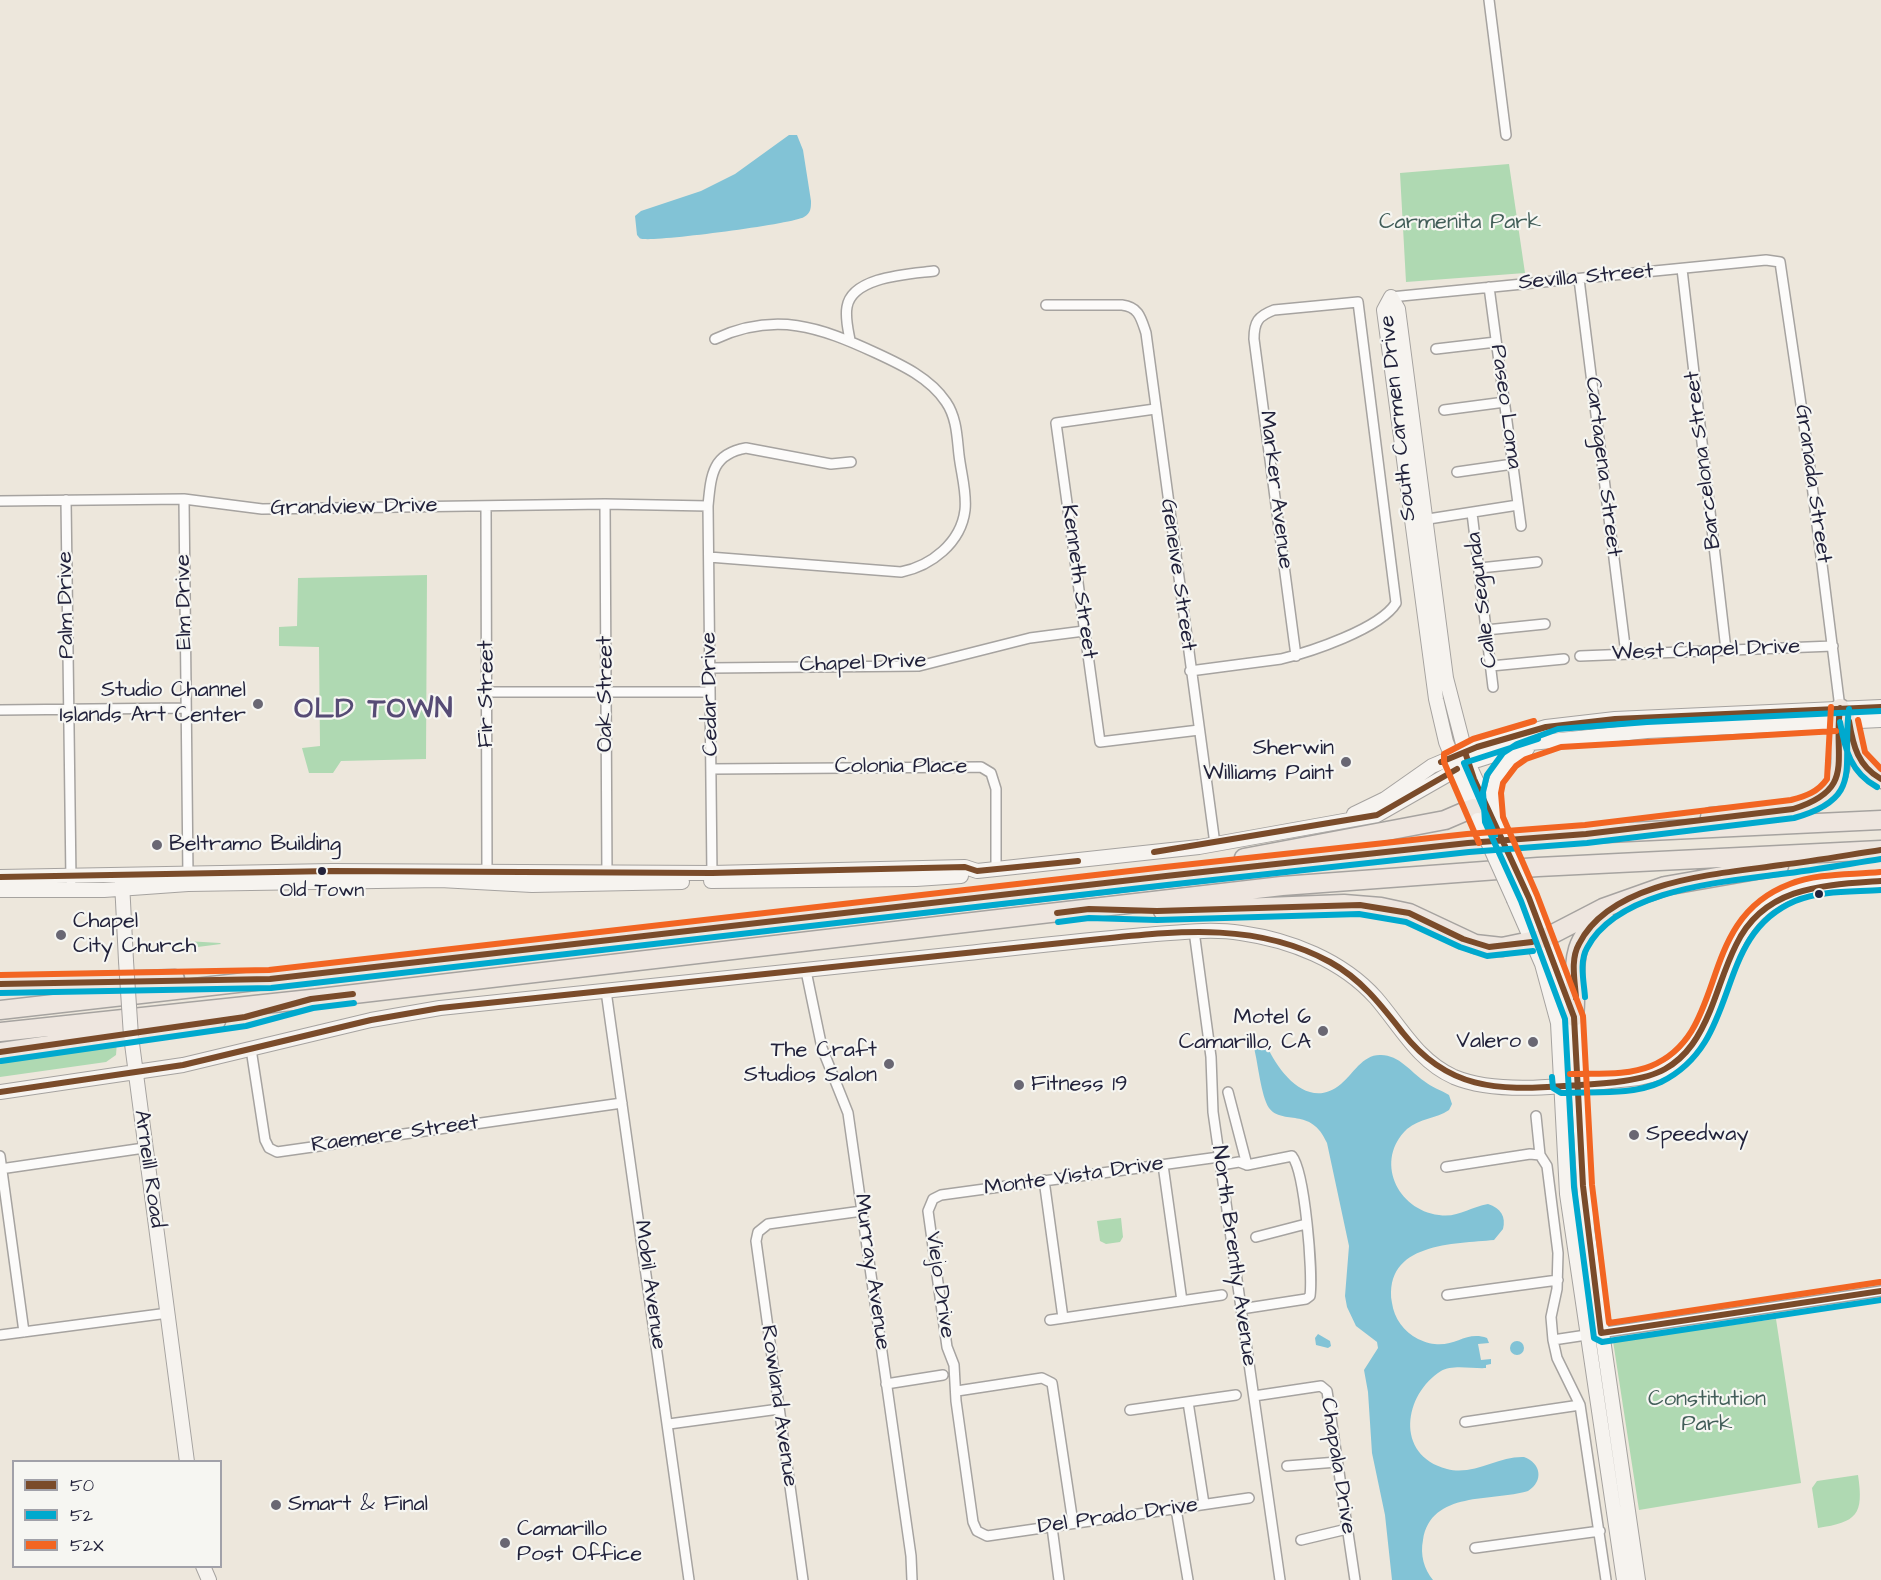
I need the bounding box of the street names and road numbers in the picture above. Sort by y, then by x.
street label: Sevilla Street [1517,259,1655,297]
street label: South Carmen Drive [1375,314,1423,522]
street label: Paseo Loma [1483,343,1527,471]
street label: Barcelona Street [1680,369,1728,551]
street label: Cartagena Street [1578,376,1626,558]
street label: Granada Street [1788,403,1836,565]
street label: Marker Avenue [1252,409,1298,571]
street label: Grandview Drive [270,493,438,523]
street label: Geneive Street [1153,497,1201,653]
street label: Kenneth Street [1054,503,1102,661]
street label: Calle Segunda [1462,531,1504,669]
street label: Palm Drive [53,551,81,659]
street label: Elm Drive [171,554,199,650]
street label: Cedar Drive [697,632,725,756]
street label: West Chapel Drive [1611,635,1801,667]
street label: Oak Street [593,636,619,752]
street label: Fir Street [474,640,500,748]
street label: Chapel Drive [799,649,927,679]
street label: Colonia Place [835,754,967,780]
street label: Arneill Road [127,1108,169,1230]
street label: Raemere Street [310,1110,480,1160]
street label: North Brently Avenue [1204,1144,1262,1368]
street label: Monte Vista Drive [982,1151,1166,1203]
street label: Murray Avenue [847,1192,895,1352]
street label: Mobil Avenue [627,1219,671,1351]
street label: Viejo Drive [918,1230,960,1340]
street label: Rowland Avenue [754,1323,802,1489]
street label: Chapala Drive [1313,1396,1361,1536]
street label: Del Prado Drive [1036,1493,1200,1541]

